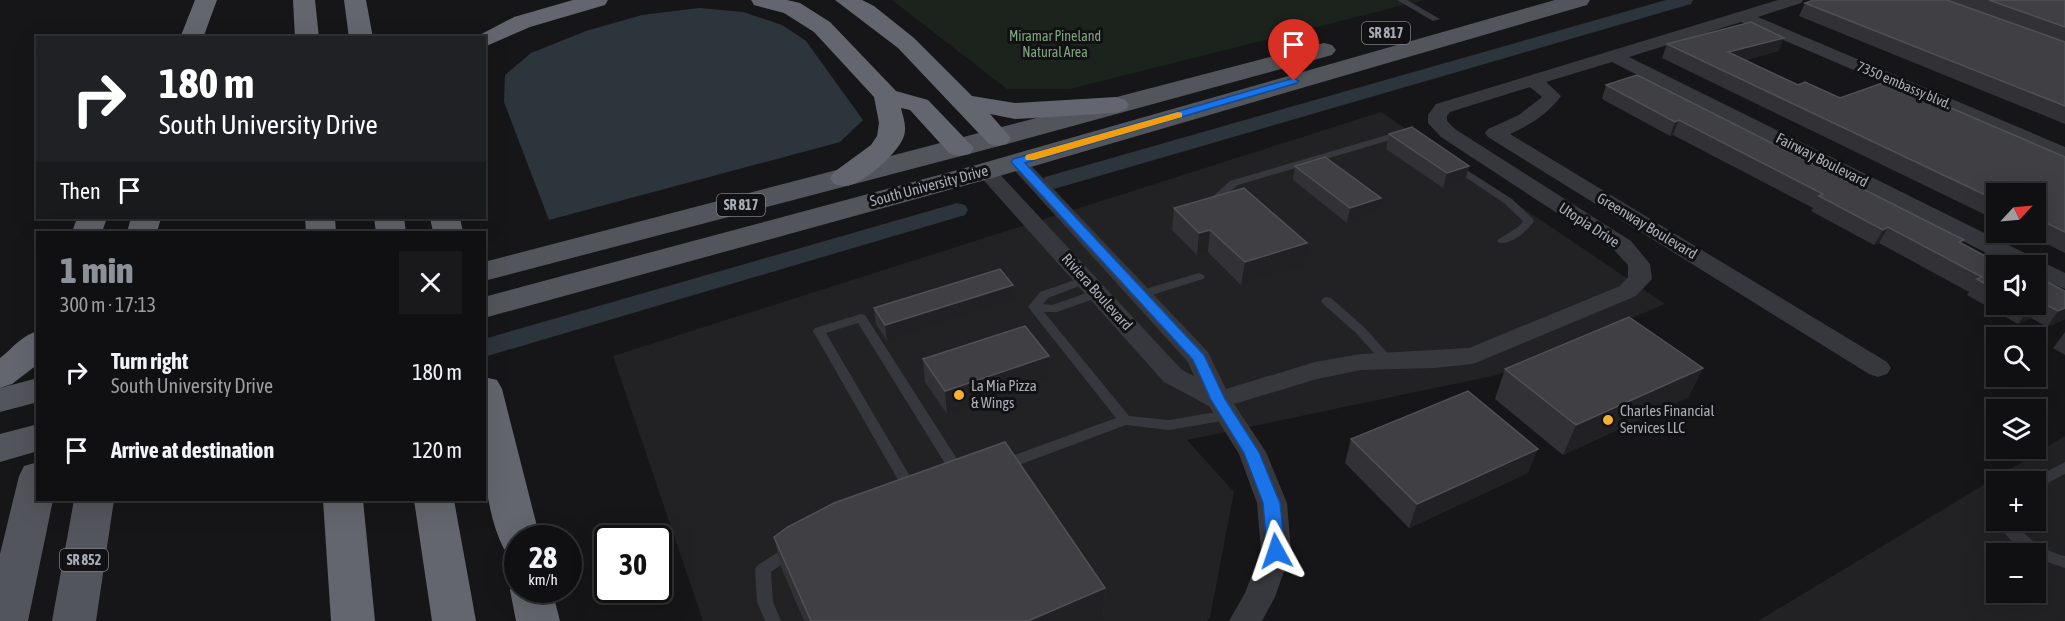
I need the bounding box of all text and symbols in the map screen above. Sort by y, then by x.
pin [1268,19,1319,81]
road number: SR 817 [1362,22,1410,44]
park label: Miramar Pineland Natural Area [1009,28,1101,60]
icon: arrive [1277,28,1310,61]
street label: 7350 embassy blvd. [1855,58,1953,112]
text: 180 m [159,59,254,107]
icon: right [60,60,138,138]
text: South University Drive [159,109,378,140]
street label: Fairway Boulevard [1773,129,1871,190]
street label: South University Drive [868,162,990,209]
icon: arrive [113,174,146,207]
text: Then [60,178,101,204]
north arrow [1986,183,2046,243]
map controls [1986,183,2046,603]
street label: Greenway Boulevard [1594,189,1700,262]
road number: SR 817 [717,194,765,216]
street label: Utopia Drive [1556,199,1623,251]
text: 1 min [60,249,134,291]
street label: Riviera Boulevard [1059,250,1136,333]
button: close [399,251,462,314]
button: sound [1986,255,2046,315]
text: 300 m · 17:13 [60,293,156,316]
button: search [1986,327,2046,387]
text: Turn right [111,348,188,374]
icon: right [60,356,93,389]
text: 180 m [412,359,462,385]
text: South University Drive [111,374,273,397]
place label: La Mia Pizza & Wings [971,377,1037,411]
marker: La Mia Pizza & Wings [952,388,966,402]
button: layers [1986,399,2046,459]
place label: Charles Financial Services LLC [1620,402,1714,436]
marker: Charles Financial Services LLC [1601,413,1615,427]
icon: arrive [60,434,93,467]
text: Arrive at destination [111,437,274,463]
text: 120 m [412,437,462,463]
button: + [1986,471,2046,531]
position arrow [1244,519,1308,583]
speed limit sign: 30 [594,525,672,603]
text: 28 [529,540,557,574]
button: − [1986,543,2046,603]
road number: SR 852 [60,549,108,571]
text: km/h [528,571,558,588]

